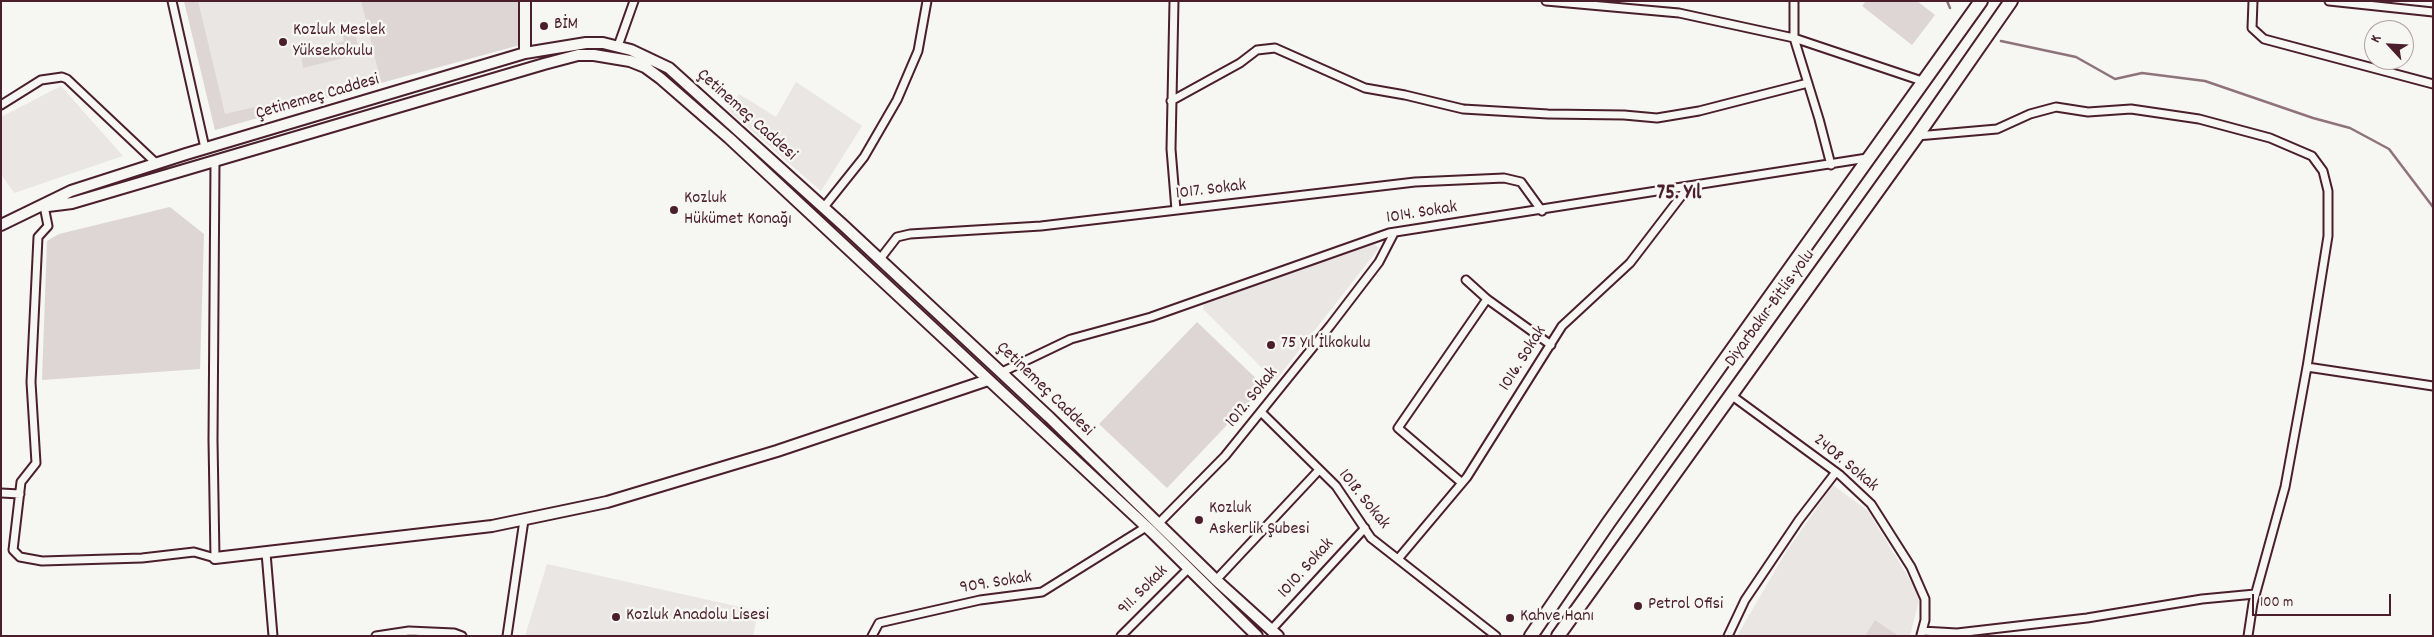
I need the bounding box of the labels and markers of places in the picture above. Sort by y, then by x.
place label: BİM [554,15,578,37]
marker: BİM [538,20,550,32]
place label: Kozluk Meslek Yüksekokulu [293,21,385,64]
marker: Kozluk Meslek Yüksekokulu [277,36,289,48]
place label: Kozluk Hükümet Konağı [684,189,791,232]
marker: Kozluk Hükümet Konağı [668,204,680,216]
place label: 75 Yıl İlkokulu [1281,334,1371,356]
marker: 75 Yıl İlkokulu [1265,339,1277,351]
place label: Kozluk Askerlik Şubesi [1209,499,1309,542]
marker: Kozluk Askerlik Şubesi [1193,514,1205,526]
place label: Petrol Ofisi [1648,595,1723,617]
marker: Petrol Ofisi [1632,600,1644,612]
place label: Kozluk Anadolu Lisesi [626,606,769,628]
place label: Kahve Hanı [1520,607,1594,629]
marker: Kozluk Anadolu Lisesi [610,611,622,623]
marker: Kahve Hanı [1504,612,1516,624]

